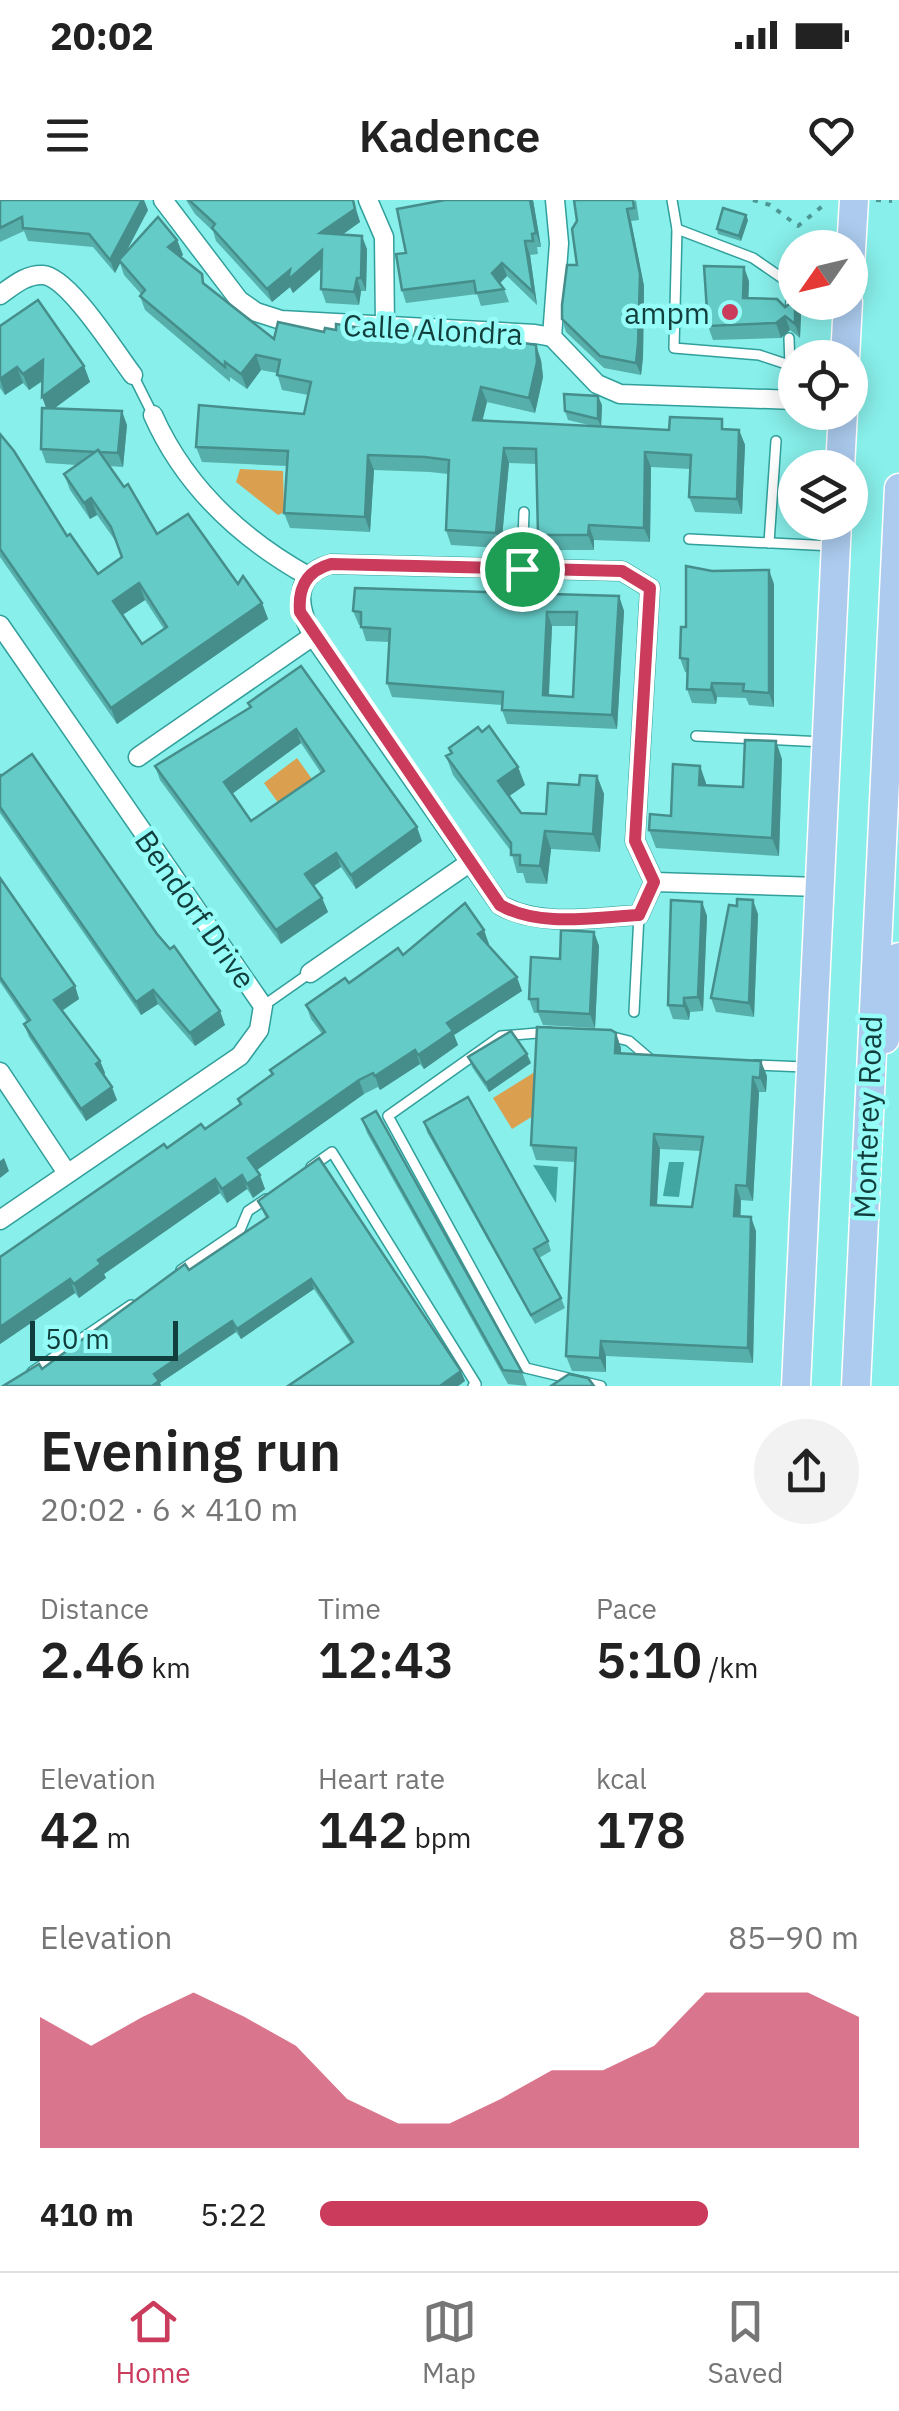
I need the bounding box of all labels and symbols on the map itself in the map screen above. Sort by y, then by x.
north arrow [778,230,868,320]
place label: ampm [624,293,710,332]
marker: ampm [719,301,741,323]
street label: Calle Alondra [342,305,524,353]
pin [480,527,565,612]
street label: Bendorf Drive [127,822,265,996]
street label: Monterey Road [844,1015,890,1219]
scale bar [30,1316,178,1360]

